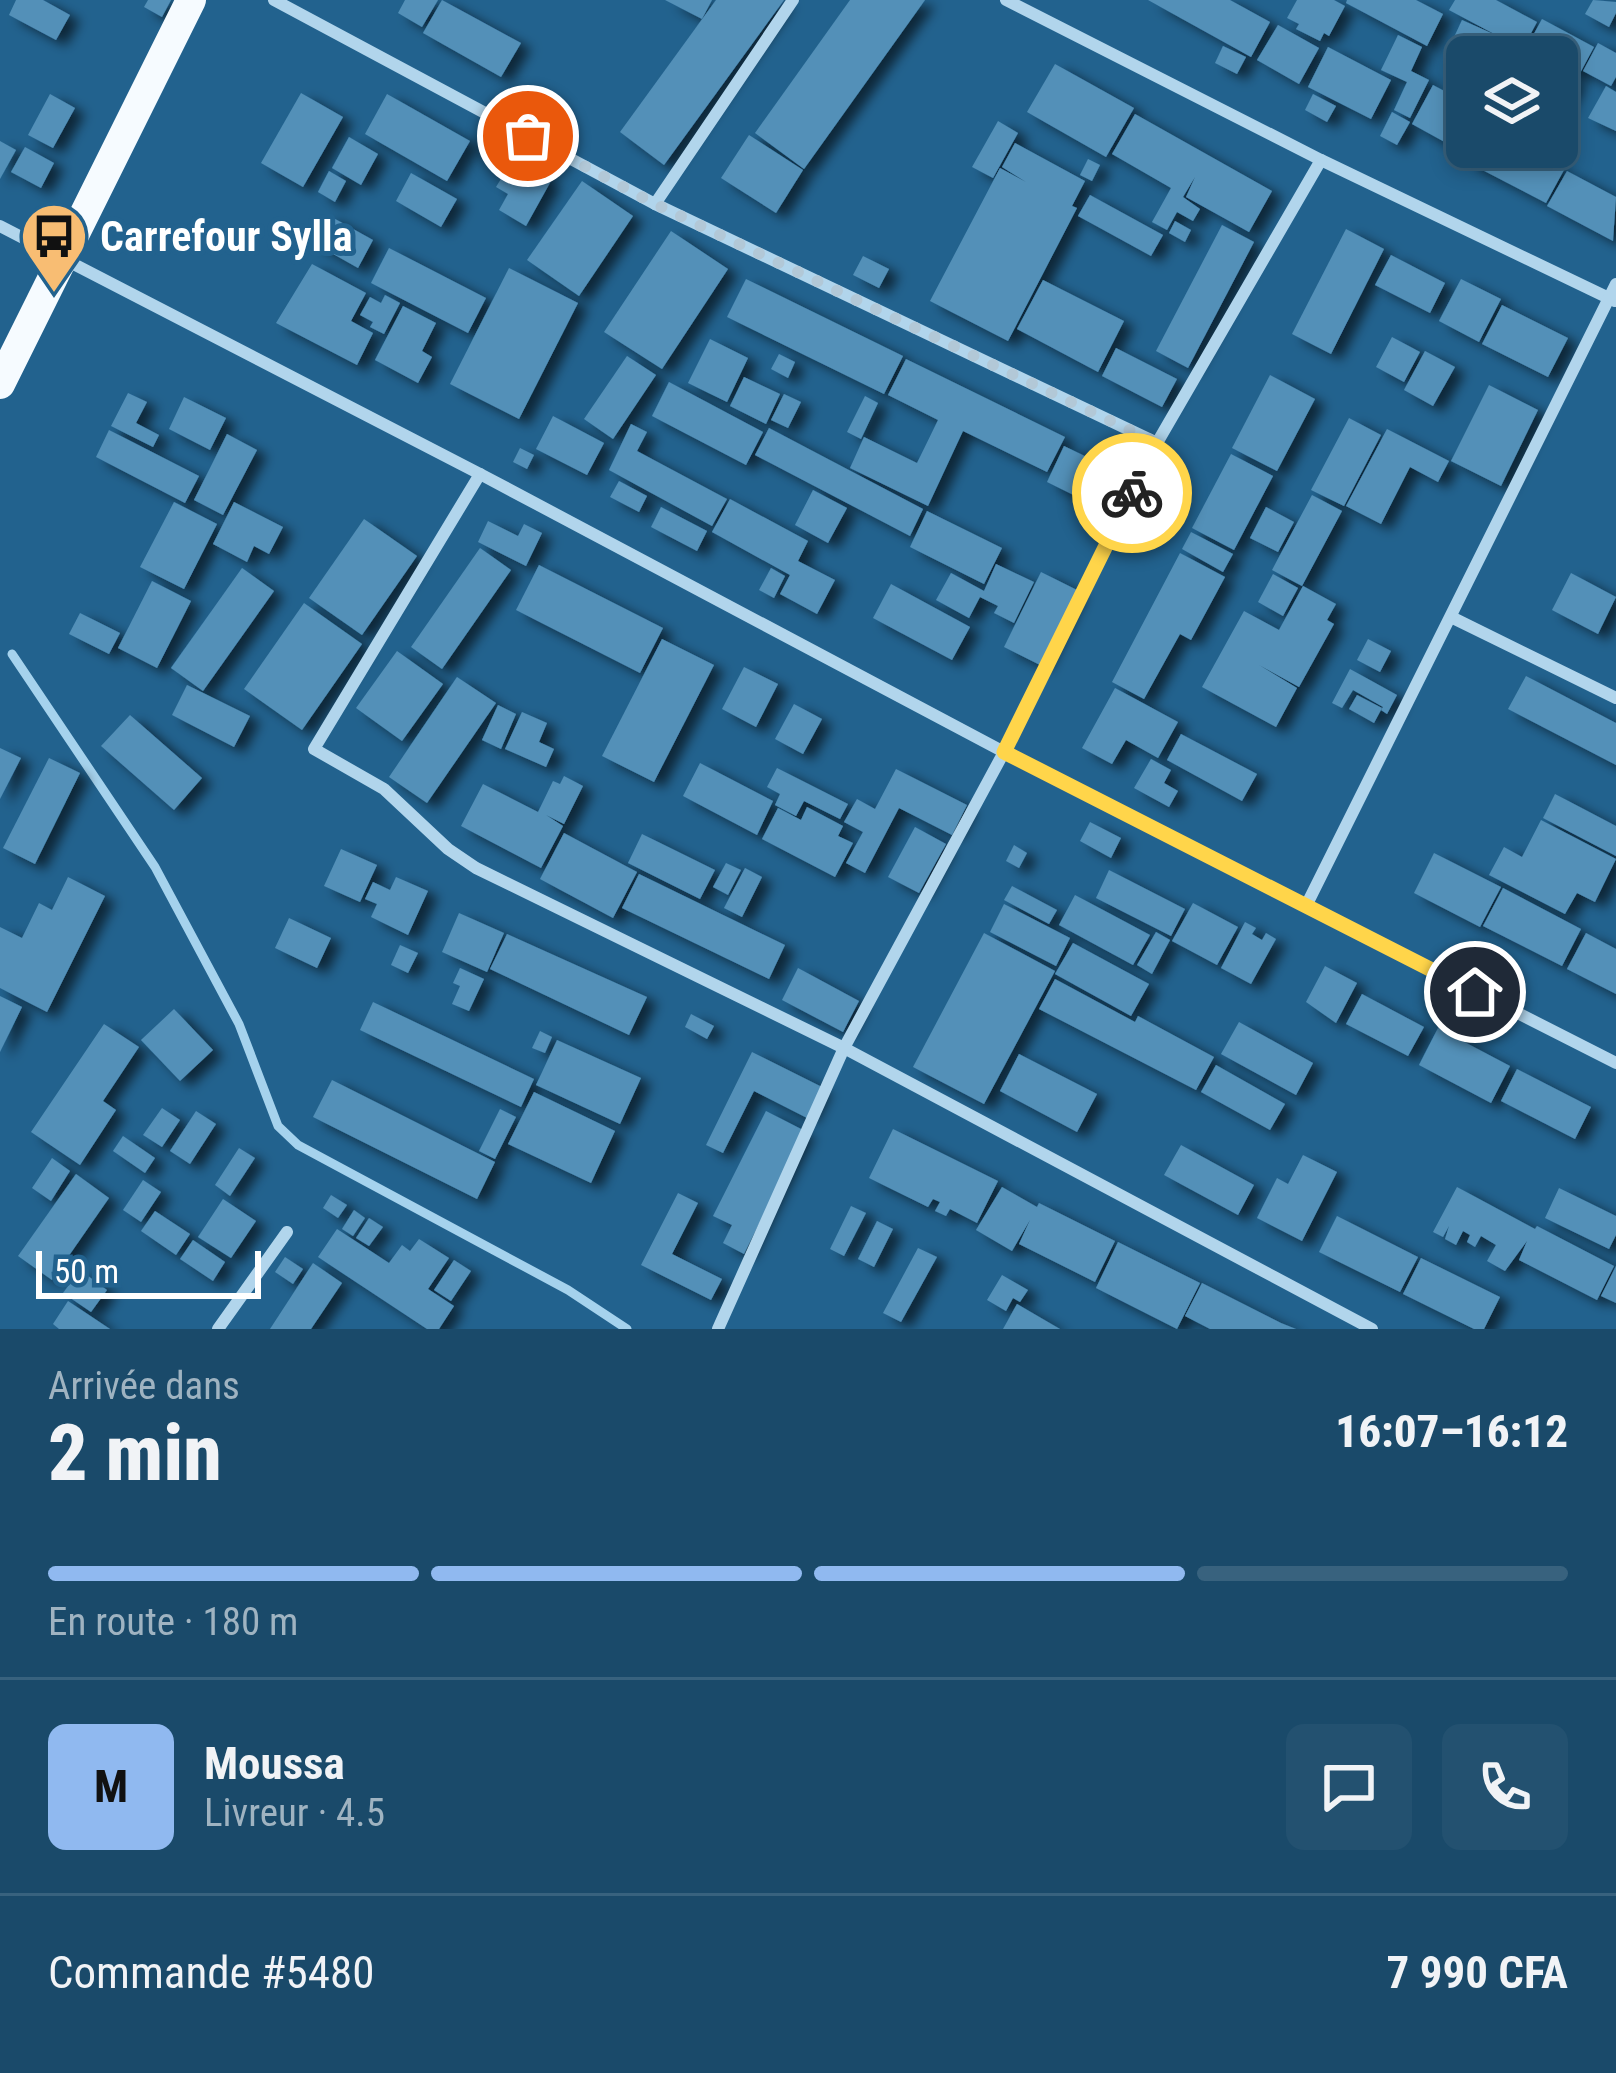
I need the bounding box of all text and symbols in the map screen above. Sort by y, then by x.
map controls [1446,36,1578,168]
button: layers [1446,36,1578,168]
pin [477,85,579,187]
icon: bag [495,103,561,169]
bus stop icon: Carrefour Sylla [19,201,89,295]
place label: Carrefour Sylla [100,212,352,261]
courier [1072,433,1192,553]
icon: bike [1099,460,1165,526]
pin [1424,941,1526,1043]
icon: home [1442,959,1508,1025]
scale bar [36,1245,261,1298]
text: 50 m [54,1252,119,1291]
text: Arrivée dans [48,1363,240,1409]
text: 16:07–16:12 [1335,1405,1568,1458]
text: 2 min [48,1408,222,1499]
text: En route · 180 m [48,1599,298,1645]
button: chat [1286,1724,1412,1850]
button: phone [1442,1724,1568,1850]
text: Moussa [204,1737,345,1790]
text: M [94,1760,128,1813]
text: Livreur · 4.5 [204,1790,385,1836]
text: Commande #5480 [48,1946,374,1999]
text: 7 990 CFA [1387,1946,1568,1999]

